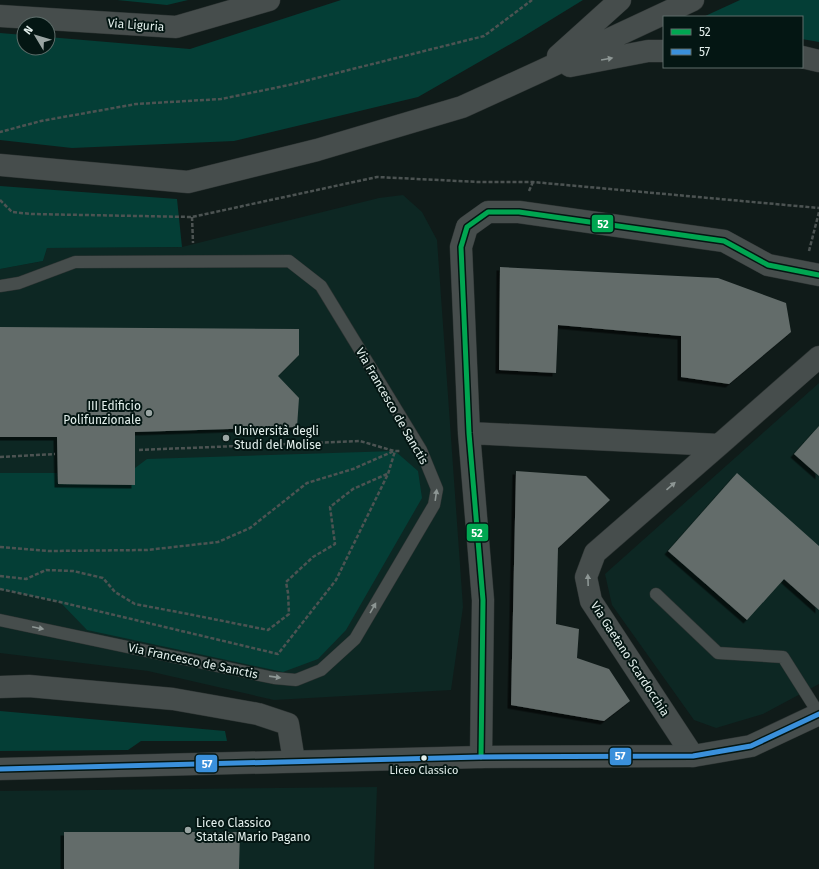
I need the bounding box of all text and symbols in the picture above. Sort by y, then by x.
north arrow [16,16,56,56]
street label: Via Liguria [107,16,165,34]
legend [663,16,803,68]
text: N [21,23,36,37]
text: 52 [699,25,711,39]
text: 57 [699,45,710,59]
one-way arrow [601,56,613,62]
line badge: 52 [591,214,614,233]
text: 52 [597,218,609,231]
street label: Via Francesco de Sanctis [353,345,431,467]
place label: III Edificio Polifunzionale [63,399,141,427]
marker: III Edificio Polifunzionale [144,408,154,418]
place label: Università degli Studi del Molise [234,424,321,452]
marker: Università degli Studi del Molise [221,433,231,443]
one-way arrow [666,482,677,491]
one-way arrow [433,488,439,501]
line badge: 52 [466,523,489,542]
text: 52 [471,527,483,540]
one-way arrow [584,574,591,587]
street label: Via Gaetano Scardocchia [588,599,672,719]
one-way arrow [370,602,377,614]
one-way arrow [32,626,44,632]
street label: Via Francesco de Sanctis [127,640,260,682]
one-way arrow [269,674,281,680]
line badge: 57 [609,747,632,766]
text: 57 [615,750,625,763]
marker: Liceo Classico [419,753,429,763]
line badge: 57 [195,754,218,773]
text: 57 [202,758,212,771]
place label: Liceo Classico [390,764,458,777]
place label: Liceo Classico Statale Mario Pagano [196,816,311,844]
marker: Liceo Classico Statale Mario Pagano [183,825,193,835]

